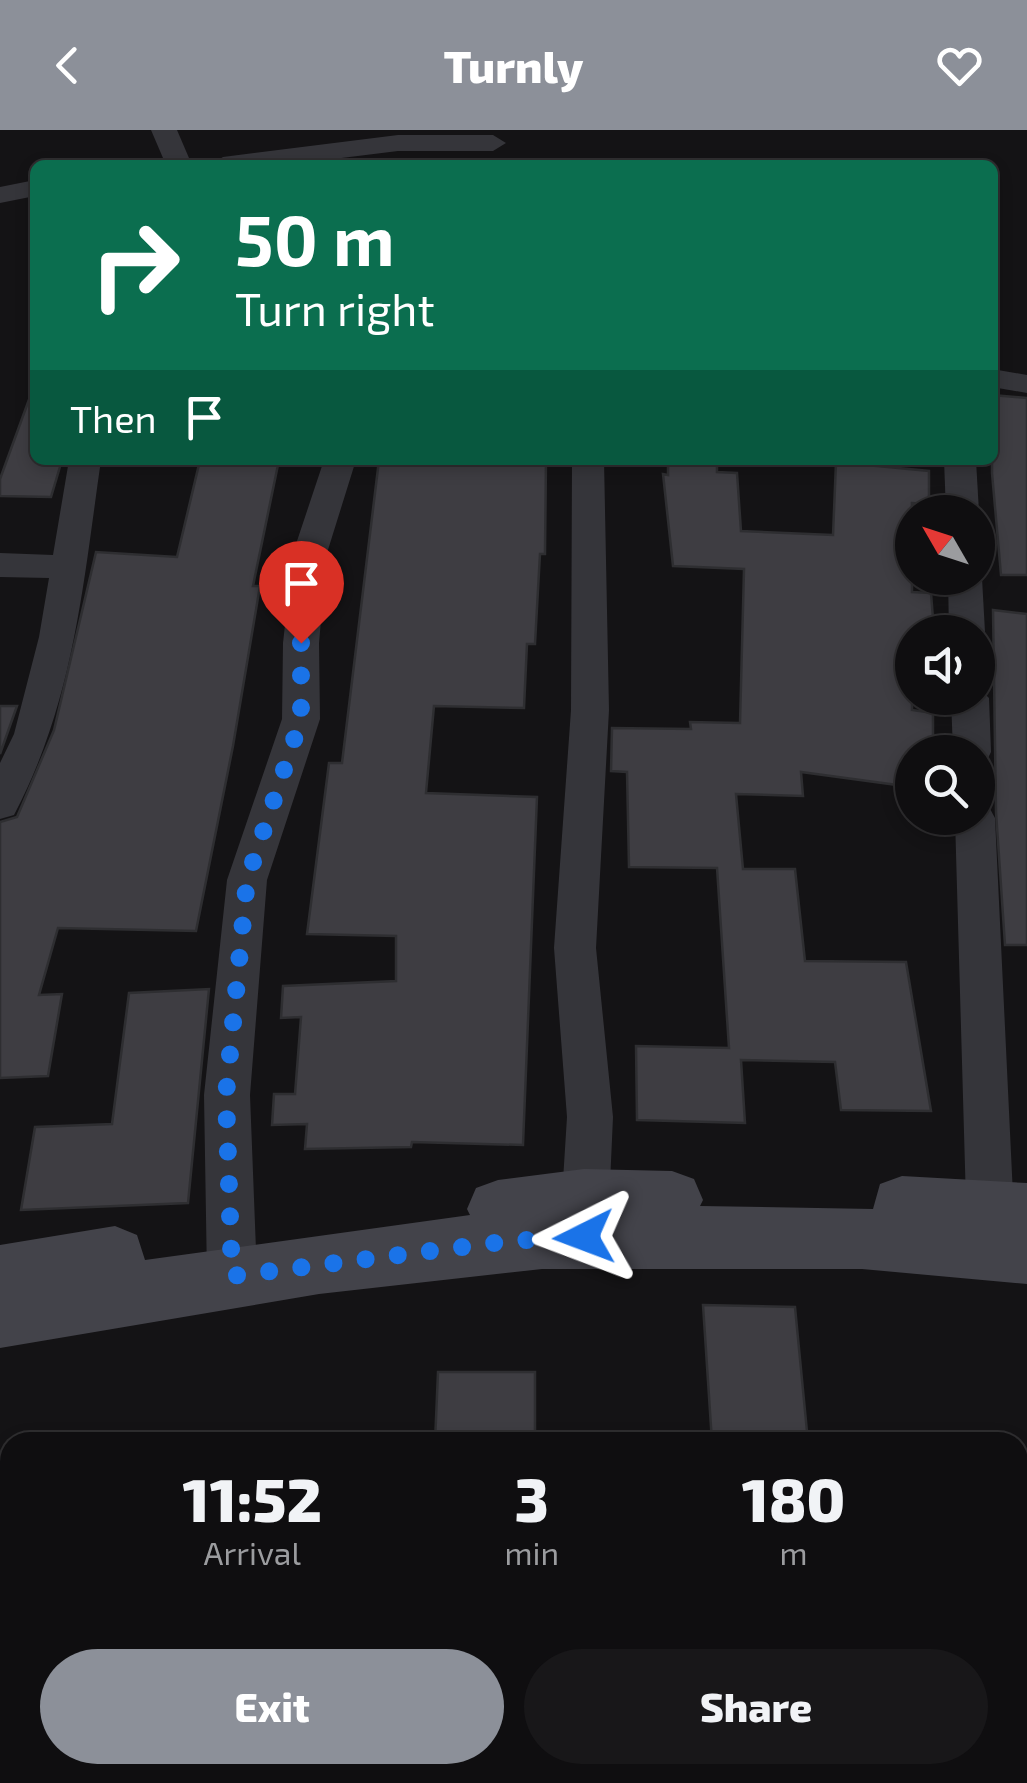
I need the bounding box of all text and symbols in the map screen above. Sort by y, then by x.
icon: back [40,38,95,93]
text: Turnly [444,38,583,92]
icon: heart [932,38,987,93]
text: 50 m [235,196,395,280]
icon: right [70,200,200,330]
text: Turn right [235,281,435,335]
icon: arrive [177,390,232,445]
text: Then [70,395,157,441]
north arrow [895,495,995,595]
map controls [895,495,995,835]
pin [259,541,344,644]
icon: arrive [274,556,329,611]
button: sound [895,615,995,715]
button: search [895,735,995,835]
position arrow [532,1185,636,1289]
text: 11:52 [183,1462,322,1534]
text: 3 [515,1462,549,1534]
text: 180 [742,1462,845,1534]
text: Arrival [204,1533,301,1571]
text: min [504,1533,559,1571]
text: m [779,1533,808,1571]
button: Exit [40,1649,504,1764]
button: Share [524,1649,988,1764]

